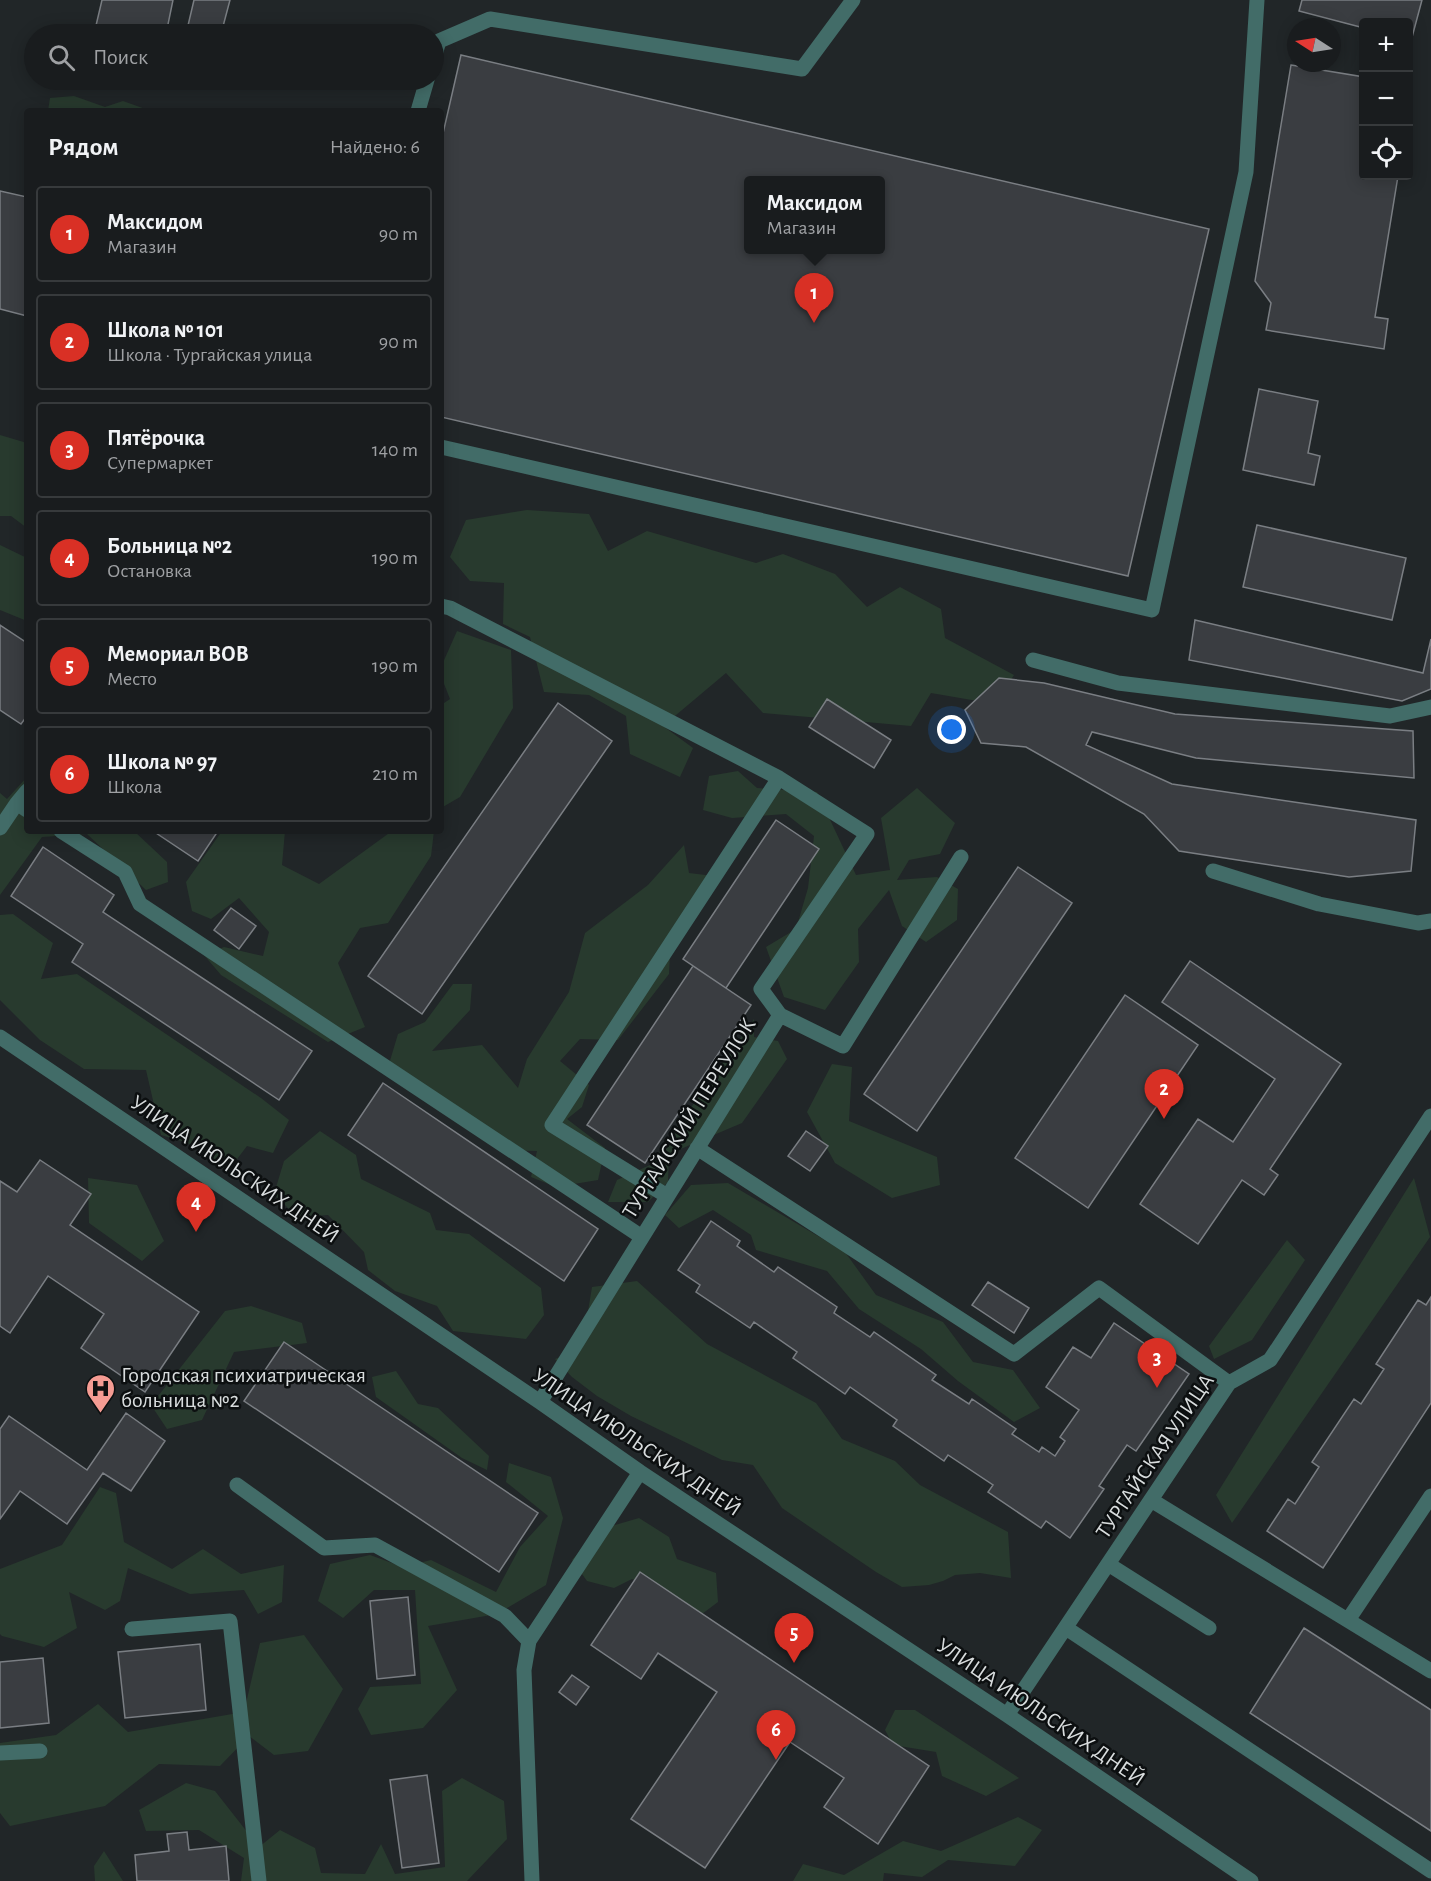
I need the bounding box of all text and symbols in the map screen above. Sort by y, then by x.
north arrow [1287,18,1341,72]
map controls [1359,18,1413,180]
button: + [1359,18,1413,72]
search box [24,24,444,90]
icon: search [45,41,78,74]
text: Поиск [93,46,148,68]
button: − [1359,72,1413,126]
button: locate [1359,126,1413,180]
text: Рядом [48,134,119,160]
text: Найдено: 6 [330,137,420,157]
popup [744,176,885,254]
text: Максидом [766,192,863,214]
text: Максидом [107,211,203,233]
text: Магазин [766,218,836,238]
text: 1 [66,224,73,244]
text: 90 m [379,224,418,244]
text: Магазин [107,237,177,257]
pin: 1 [794,274,834,323]
text: Школа № 101 [107,319,224,341]
text: 2 [65,332,74,352]
text: 90 m [379,332,418,352]
text: Школа · Тургайская улица [107,345,312,365]
text: Пятёрочка [107,427,205,449]
text: 3 [65,440,74,460]
text: 140 m [372,440,418,460]
text: Супермаркет [107,453,213,473]
text: Больница №2 [107,535,232,557]
text: 4 [64,548,75,568]
text: 190 m [372,548,418,568]
text: Остановка [107,561,192,581]
text: Мемориал ВОВ [107,643,249,665]
text: 5 [65,656,74,676]
text: 190 m [372,656,418,676]
text: Место [107,669,157,689]
your location [937,715,966,744]
text: Школа № 97 [107,751,217,773]
text: 6 [65,764,74,784]
text: 210 m [372,764,418,784]
text: Школа [107,777,162,797]
street label: ТУРГАЙСКИЙ ПЕРЕУЛОК [618,1014,760,1222]
pin: 2 [1144,1070,1184,1119]
street label: УЛИЦА ИЮЛЬСКИХ ДНЕЙ [127,1091,343,1247]
pin: 4 [176,1182,216,1232]
pin: 3 [1138,1338,1176,1388]
place label: Городская психиатрическая больница №2 [121,1364,366,1411]
street label: УЛИЦА ИЮЛЬСКИХ ДНЕЙ [529,1364,745,1520]
street label: ТУРГАЙСКАЯ УЛИЦА [1092,1370,1218,1542]
hospital icon: Городская психиатрическая больница №2 [84,1372,116,1414]
pin: 5 [774,1614,814,1663]
street label: УЛИЦА ИЮЛЬСКИХ ДНЕЙ [933,1634,1149,1790]
pin: 6 [756,1710,796,1760]

